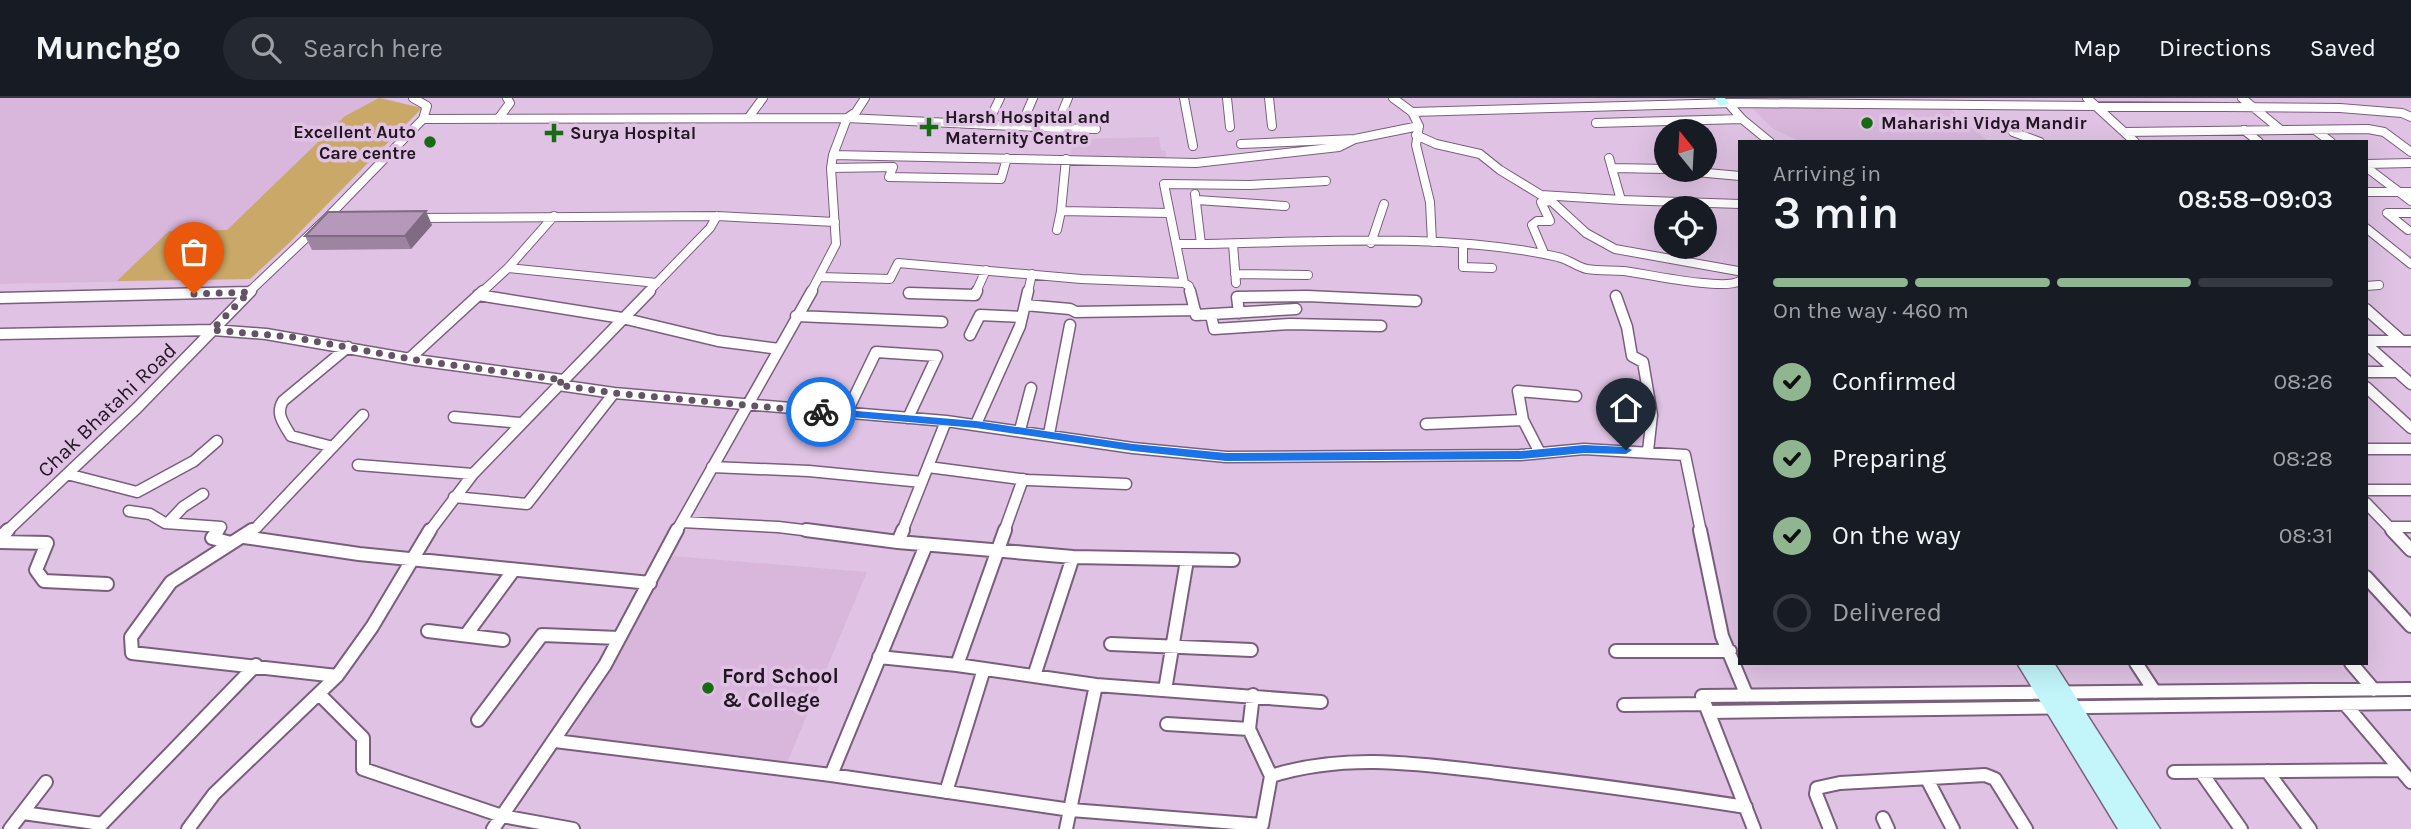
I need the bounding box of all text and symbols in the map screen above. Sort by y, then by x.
search box [223,17,713,80]
text: Munchgo [35,29,181,67]
icon: search [247,29,285,67]
text: Search here [303,33,443,64]
text: Map [2073,34,2121,62]
text: Directions [2159,34,2272,62]
text: Saved [2310,34,2376,62]
place label: Harsh Hospital and Maternity Centre [945,106,1110,149]
place label: Maharishi Vidya Mandir [1881,112,2087,134]
marker: Maharishi Vidya Mandir [1859,115,1875,131]
marker: Harsh Hospital and Maternity Centre [919,117,939,137]
north arrow [1654,119,1717,182]
map controls [1654,119,1717,259]
place label: Excellent Auto Care centre [293,121,416,164]
place label: Surya Hospital [570,122,696,144]
marker: Surya Hospital [544,123,564,143]
marker: Excellent Auto Care centre [422,134,438,150]
text: Arriving in [1773,160,1881,187]
text: 08:58–09:03 [2178,184,2333,215]
text: 3 min [1773,186,1899,240]
button: locate [1654,196,1717,259]
pin [164,222,224,294]
icon: bag [175,233,213,271]
text: On the way · 460 m [1773,297,1969,324]
street label: Chak Bhatahi Road [33,338,181,482]
icon: check [1773,363,1811,401]
text: Confirmed [1832,366,1957,397]
text: 08:26 [2273,368,2333,395]
courier [786,377,856,447]
pin [1596,378,1656,450]
icon: home [1607,389,1645,427]
icon: bike [802,393,840,431]
icon: check [1773,440,1811,478]
text: Preparing [1832,443,1946,474]
text: 08:28 [2272,445,2333,472]
icon: check [1773,517,1811,555]
text: On the way [1832,520,1961,551]
text: 08:31 [2279,522,2333,549]
text: Delivered [1832,597,1942,628]
place label: Ford School & College [722,664,839,712]
marker: Ford School & College [700,680,716,696]

